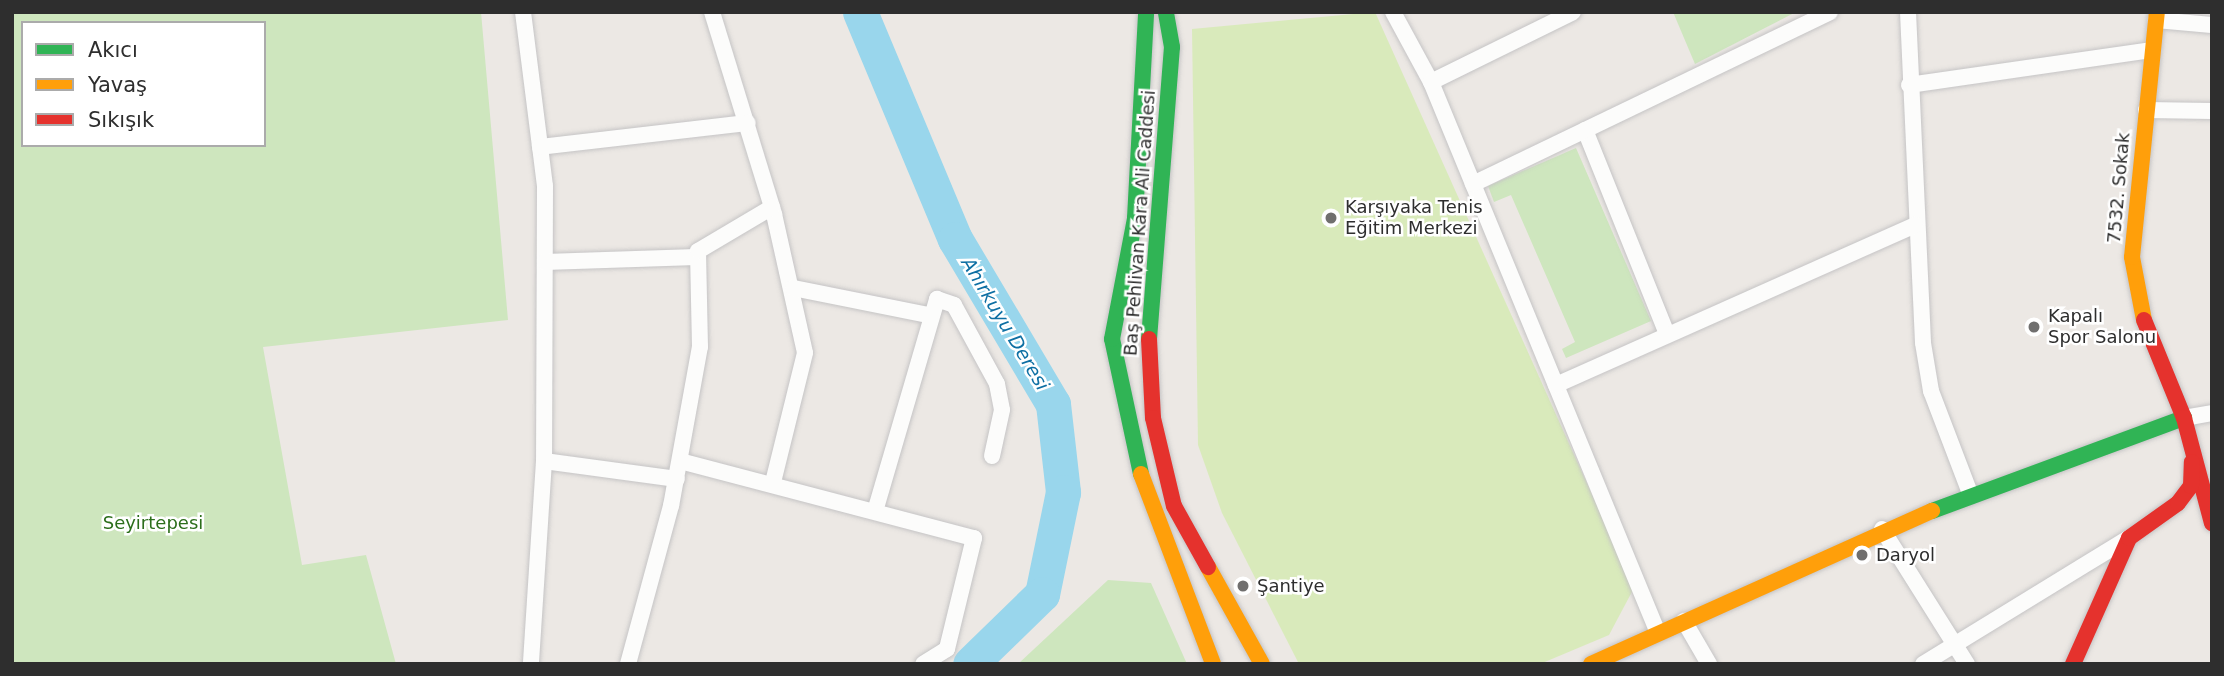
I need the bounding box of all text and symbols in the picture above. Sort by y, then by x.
legend [21,21,266,147]
text: Akıcı [88,38,138,62]
text: Yavaş [88,73,147,97]
street label: Baş Pehlivan Kara Ali Caddesi [1120,89,1160,357]
text: Sıkışık [88,108,154,132]
street label: 7532. Sokak [2103,132,2135,244]
place label: Karşıyaka Tenis Eğitim Merkezi [1345,197,1483,240]
marker: Karşıyaka Tenis Eğitim Merkezi [1323,210,1339,226]
water label: Ahırkuyu Deresi [956,253,1054,395]
place label: Kapalı Spor Salonu [2048,306,2156,348]
marker: Kapalı Spor Salonu [2026,319,2042,335]
park label: Seyirtepesi [103,512,203,534]
place label: Daryol [1876,544,1935,566]
marker: Daryol [1854,547,1870,563]
place label: Şantiye [1257,575,1325,597]
marker: Şantiye [1235,578,1251,594]

